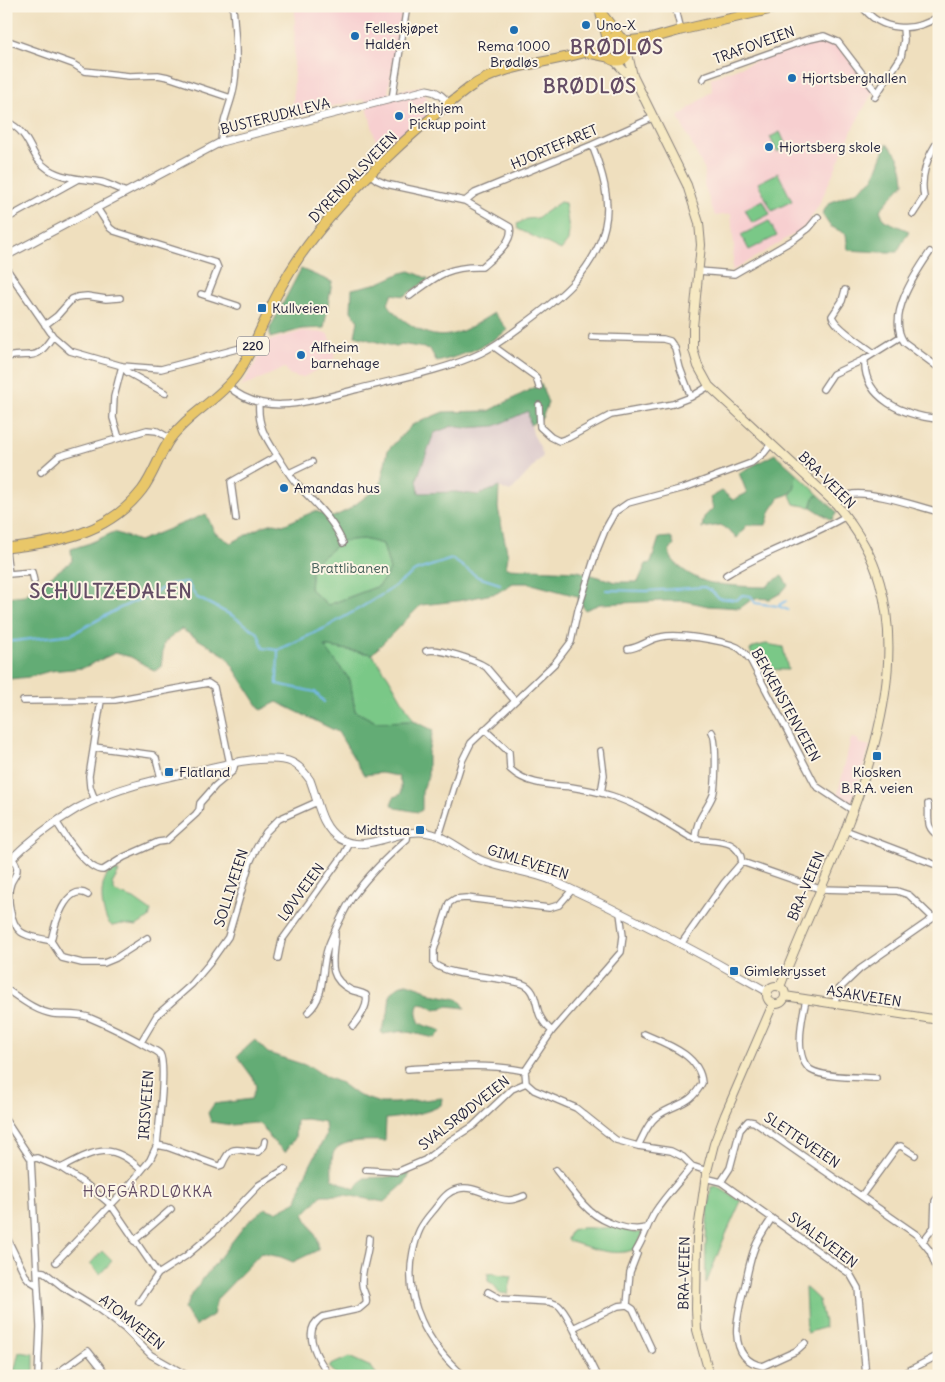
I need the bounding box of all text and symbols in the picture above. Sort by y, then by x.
place label: Uno-X [596,16,636,34]
place label: Felleskjøpet Halden [365,19,439,53]
marker: Uno-X [580,19,592,31]
street label: TRAFOVEIEN [711,22,797,68]
marker: Rema 1000 Brødløs [508,24,520,36]
marker: Felleskjøpet Halden [349,30,361,42]
district label: BRØDLØS [570,35,664,59]
place label: Rema 1000 Brødløs [478,37,550,71]
place label: Hjortsberghallen [802,69,906,87]
marker: Hjortsberghallen [786,72,798,84]
district label: BRØDLØS [543,74,637,98]
street label: BUSTERUDKLEVA [218,94,332,138]
place label: helthjem Pickup point [409,99,486,133]
marker: helthjem Pickup point [393,110,405,122]
street label: HJORTEFARET [508,121,600,173]
street label: DYRENDALSVEIEN [305,128,401,226]
place label: Hjortsberg skole [779,138,881,156]
marker: Hjortsberg skole [763,141,775,153]
place label: Kullveien [272,299,328,317]
marker: Kullveien [256,302,268,314]
road number: 220 [237,336,269,356]
place label: Alfheim barnehage [311,338,379,372]
marker: Alfheim barnehage [295,349,307,361]
street label: BRA-VEIEN [795,448,859,512]
place label: Amandas hus [294,479,380,497]
marker: Amandas hus [278,482,290,494]
park label: Brattlibanen [311,559,389,577]
district label: SCHULTZEDALEN [29,579,193,603]
street label: BEKKENSTENVEIEN [747,645,825,765]
marker: Kiosken B.R.A. veien [871,750,883,762]
place label: Flatland [179,763,230,781]
place label: Kiosken B.R.A. veien [841,763,913,797]
marker: Flatland [163,766,175,778]
place label: Midtstua [355,821,410,839]
marker: Midtstua [414,824,426,836]
street label: GIMLEVEIEN [485,840,571,884]
street label: SOLLIVEIEN [210,847,252,929]
street label: BRA-VEIEN [783,849,829,923]
street label: LØVVEIEN [274,859,328,925]
place label: Gimlekrysset [744,962,826,980]
marker: Gimlekrysset [728,965,740,977]
street label: ASAKVEIEN [825,981,903,1011]
street label: IRISVEIEN [135,1070,157,1140]
street label: SVALSRØDVEIEN [415,1072,513,1154]
street label: SLETTEVEIEN [761,1108,843,1172]
district label: HOFGÅRDLØKKA [83,1181,213,1201]
street label: SVALEVEIEN [785,1208,861,1272]
street label: BRA-VEIEN [674,1236,694,1310]
street label: ATOMVEIEN [96,1290,168,1354]

